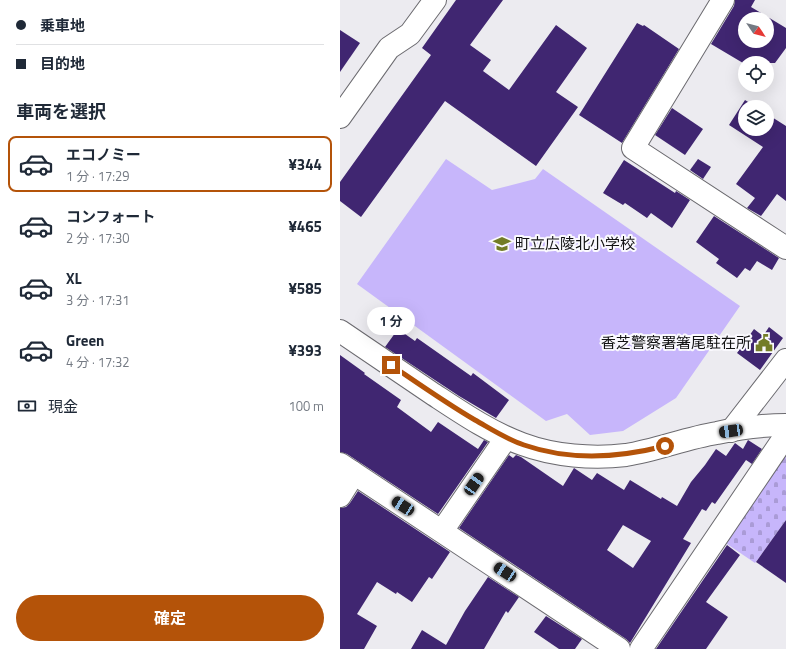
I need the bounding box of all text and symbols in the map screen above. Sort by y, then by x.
north arrow [738,12,774,48]
map controls [738,12,774,136]
text: 乗車地 [40,14,85,37]
text: 目的地 [40,52,85,75]
button: locate [738,56,774,92]
text: 車両を選択 [16,98,106,125]
button: layers [738,100,774,136]
text: エコノミー [66,143,141,166]
icon: car [18,146,54,182]
text: ¥344 [288,153,322,176]
text: 1 分 · 17:29 [66,166,130,186]
text: コンフォート [66,205,156,228]
icon: car [18,208,54,244]
text: ¥465 [288,215,322,238]
text: 2 分 · 17:30 [66,228,130,248]
place label: 町立広陵北小学校 [515,232,635,255]
school or university icon: 町立広陵北小学校 [492,234,512,254]
text: XL [66,267,82,290]
icon: car [18,270,54,306]
text: ¥585 [288,277,322,300]
text: 3 分 · 17:31 [66,290,130,310]
callout: 1 分 [367,307,415,335]
text: 1 分 [379,311,403,331]
text: Green [66,329,104,352]
place label: 香芝警察署箸尾駐在所 [601,331,751,354]
icon: car [18,332,54,368]
public building icon: 香芝警察署箸尾駐在所 [754,333,774,353]
text: ¥393 [288,339,322,362]
text: 4 分 · 17:32 [66,352,130,372]
route end [382,356,400,374]
icon: cash [16,395,38,417]
text: 現金 [48,395,78,418]
text: 100 m [288,396,324,416]
car [718,423,744,439]
route start [656,437,674,455]
car [462,471,486,497]
car [390,494,416,518]
car [492,560,518,584]
button: 確定 [16,595,324,641]

